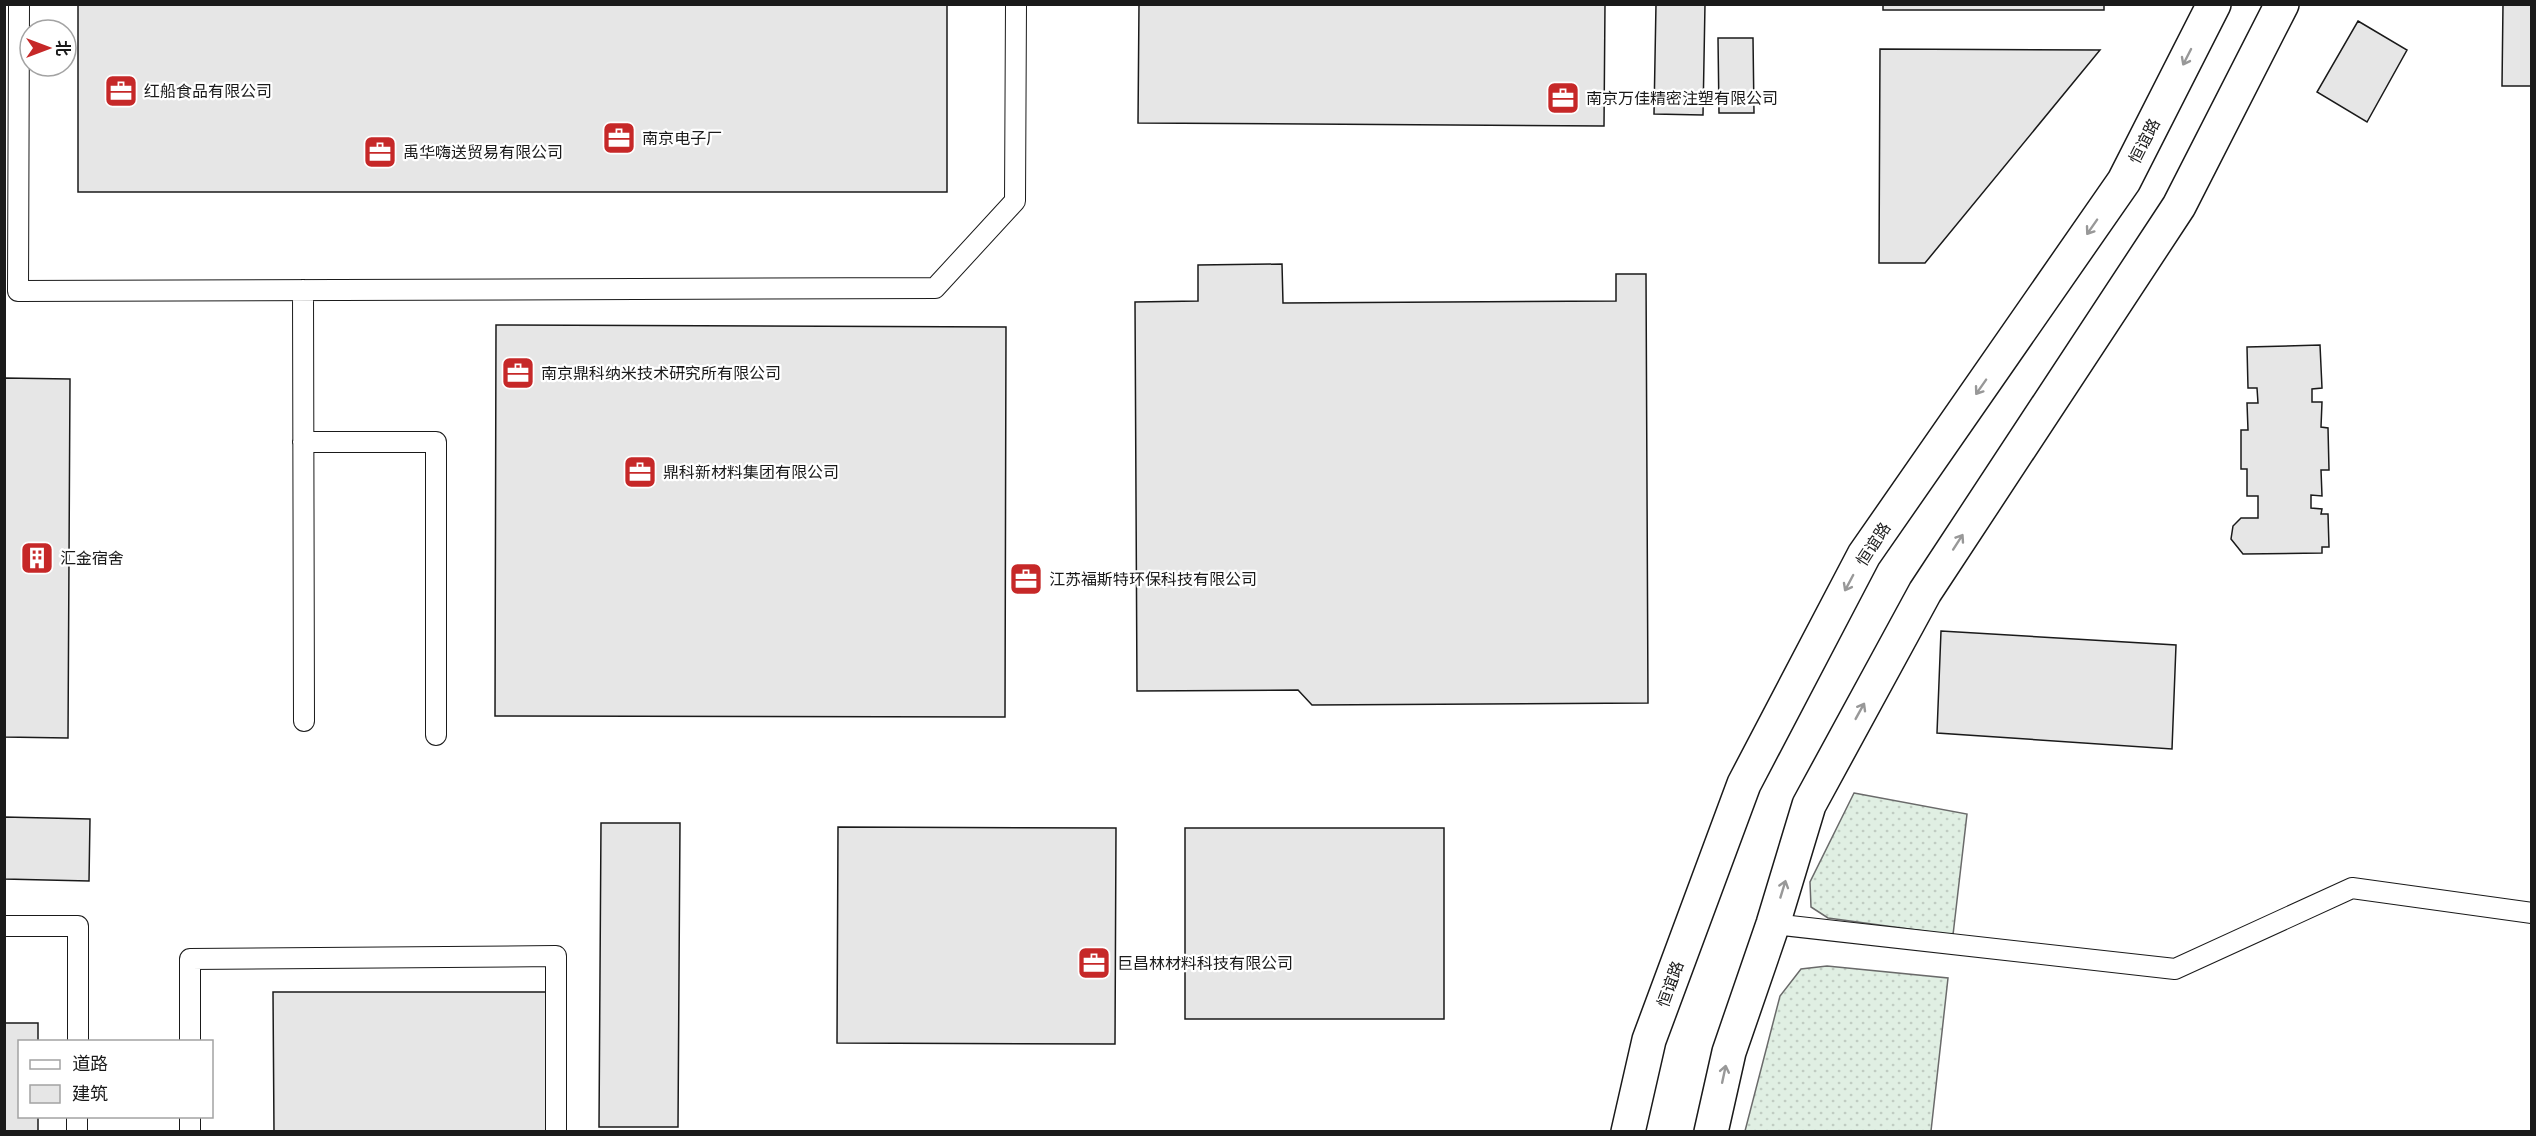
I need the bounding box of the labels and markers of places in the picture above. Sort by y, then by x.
office icon: 红船食品有限公司 [103,73,139,109]
office icon: 南京万佳精密注塑有限公司 [1545,80,1581,116]
place label: 红船食品有限公司 [144,81,272,100]
place label: 南京万佳精密注塑有限公司 [1586,88,1778,107]
office icon: 南京电子厂 [601,120,637,156]
place label: 南京电子厂 [642,128,722,147]
office icon: 禹华嗨送贸易有限公司 [362,134,398,170]
place label: 禹华嗨送贸易有限公司 [403,142,563,161]
office icon: 南京鼎科纳米技术研究所有限公司 [500,355,536,391]
place label: 南京鼎科纳米技术研究所有限公司 [541,363,781,382]
office icon: 鼎科新材料集团有限公司 [622,454,658,490]
place label: 鼎科新材料集团有限公司 [663,462,839,481]
building icon: 汇金宿舍 [19,540,55,576]
place label: 汇金宿舍 [60,548,124,567]
office icon: 江苏福斯特环保科技有限公司 [1008,561,1044,597]
place label: 江苏福斯特环保科技有限公司 [1049,569,1257,588]
office icon: 巨昌林材料科技有限公司 [1076,945,1112,981]
place label: 巨昌林材料科技有限公司 [1117,953,1293,972]

